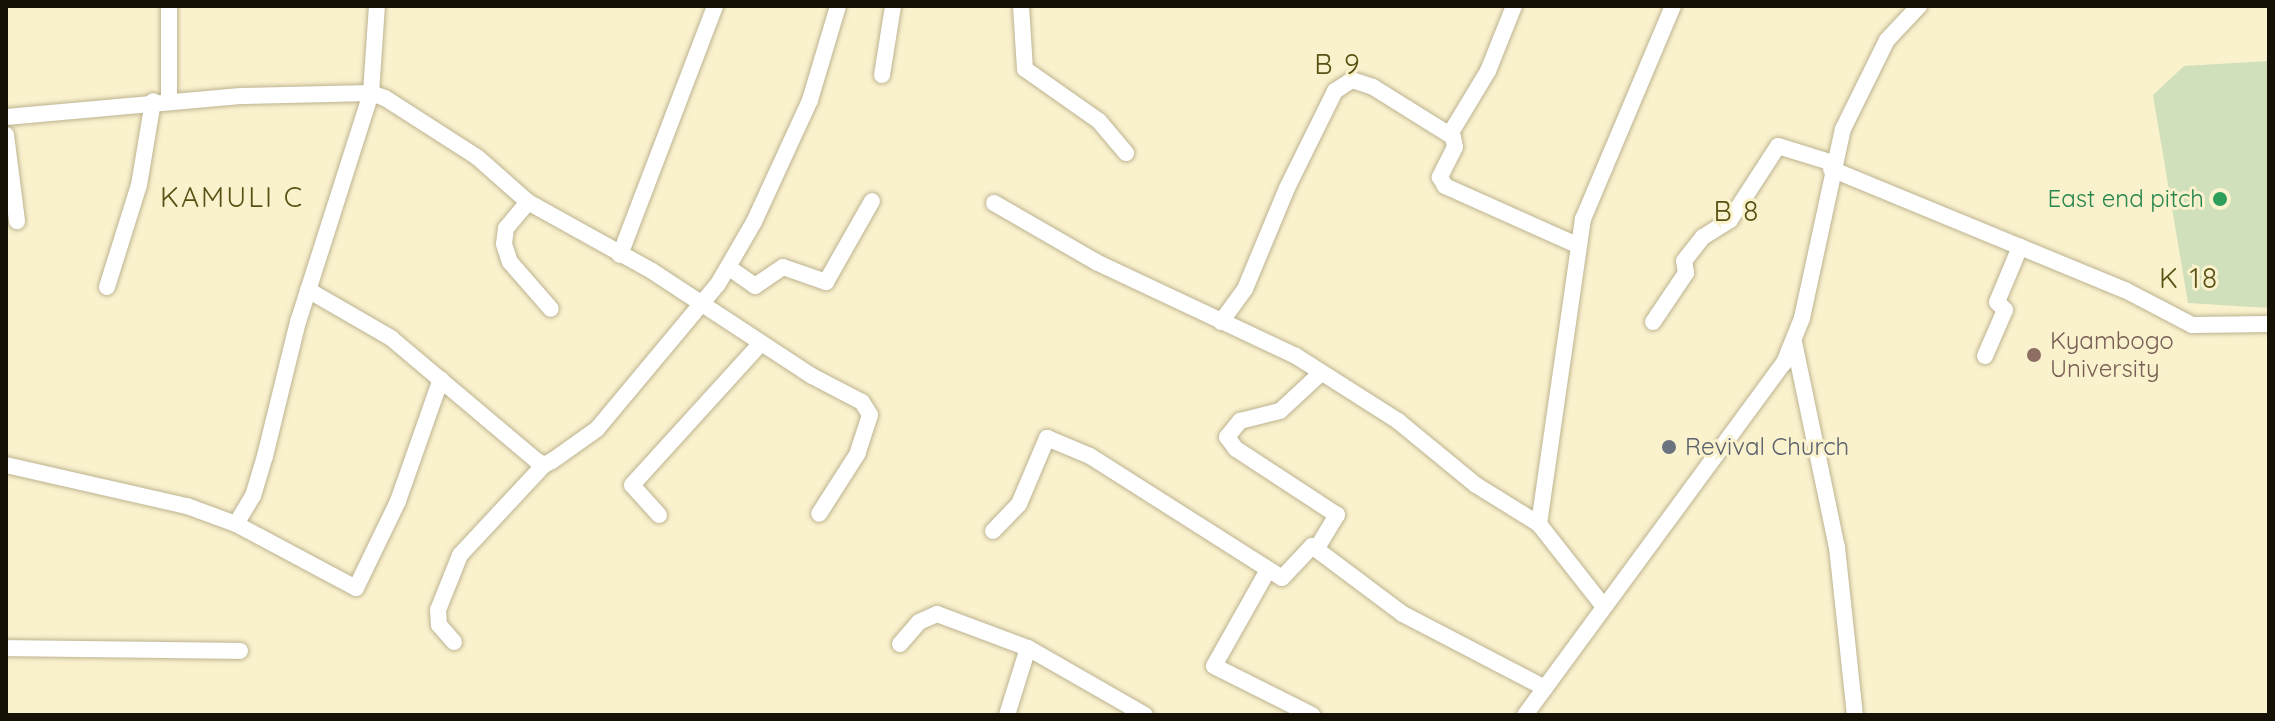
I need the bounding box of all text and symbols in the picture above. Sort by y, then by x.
district label: B 9 [1314,47,1362,81]
district label: KAMULI C [160,180,304,214]
place label: East end pitch [2048,185,2204,213]
marker: East end pitch [2211,190,2229,208]
district label: B 8 [1714,194,1760,228]
district label: K 18 [2159,261,2219,295]
place label: Kyambogo University [2050,327,2174,383]
marker: Kyambogo University [2025,346,2043,364]
place label: Revival Church [1685,433,1849,461]
marker: Revival Church [1660,438,1678,456]

